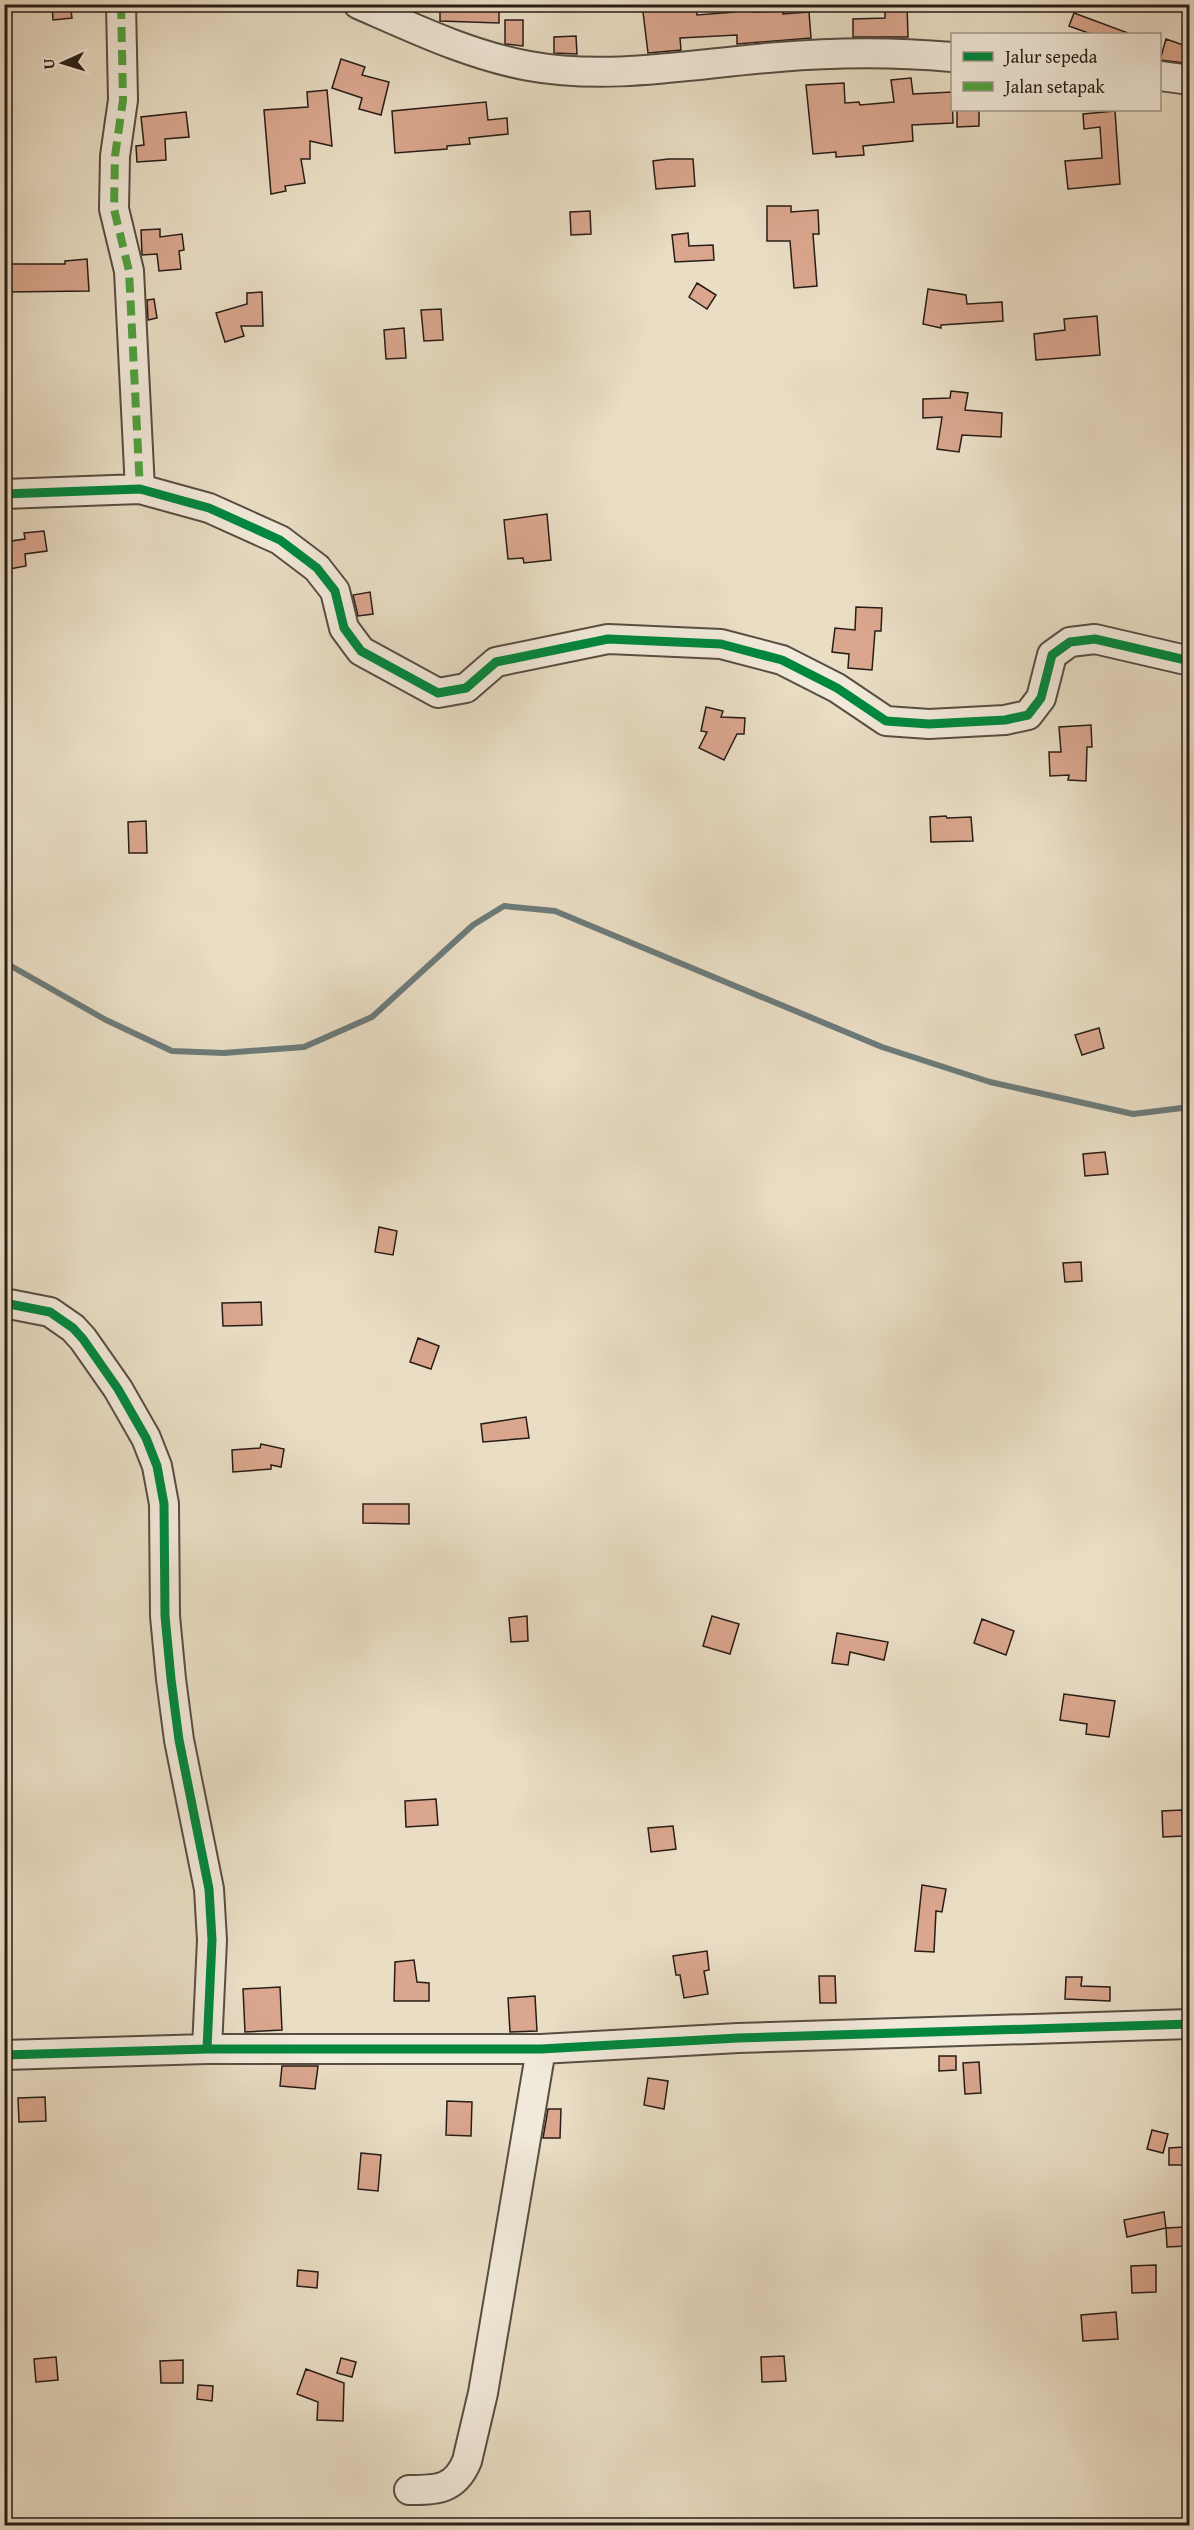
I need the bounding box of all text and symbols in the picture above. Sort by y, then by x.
north arrow [33,33,93,93]
legend [951,33,1161,111]
text: Jalur sepeda [1003,43,1098,70]
text: U [36,58,60,70]
text: Jalan setapak [1003,73,1105,100]

